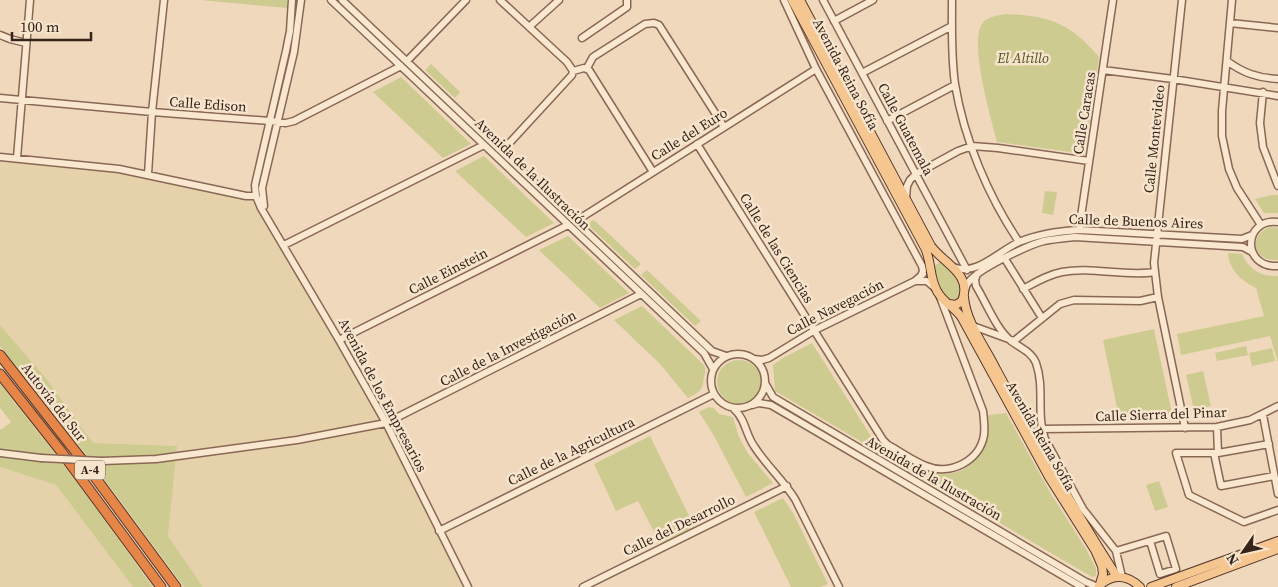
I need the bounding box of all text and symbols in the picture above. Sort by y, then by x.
scale bar [12,10,91,42]
street label: Avenida Reina Sofía [808,15,884,134]
text: 100 m [20,16,60,37]
park label: El Altillo [996,48,1049,68]
street label: Calle Caracas [1068,70,1100,156]
street label: Calle Guatemala [873,79,939,180]
street label: Calle Montevideo [1138,84,1170,194]
street label: Calle Edison [169,91,248,117]
street label: Calle del Euro [647,102,731,166]
street label: Avenida de la Ilustración [471,113,596,235]
street label: Calle de las Ciencias [735,189,819,307]
street label: Calle de Buenos Aires [1068,209,1204,233]
street label: Calle Einstein [405,242,491,299]
street label: Calle Navegación [783,274,888,340]
street label: Calle de la Investigación [436,305,580,391]
street label: Avenida de los Empresarios [334,315,432,475]
street label: Autovía del Sur [17,359,91,445]
street label: Avenida Reina Sofía [1001,377,1081,495]
street label: Calle Sierra del Pinar [1095,402,1227,426]
street label: Calle de la Agricultura [504,411,639,490]
street label: Avenida de la Ilustración [862,431,1006,525]
road number: A-4 [75,460,105,480]
street label: Calle del Desarrollo [620,489,739,561]
north arrow [1218,527,1268,577]
text: N [1221,549,1243,569]

